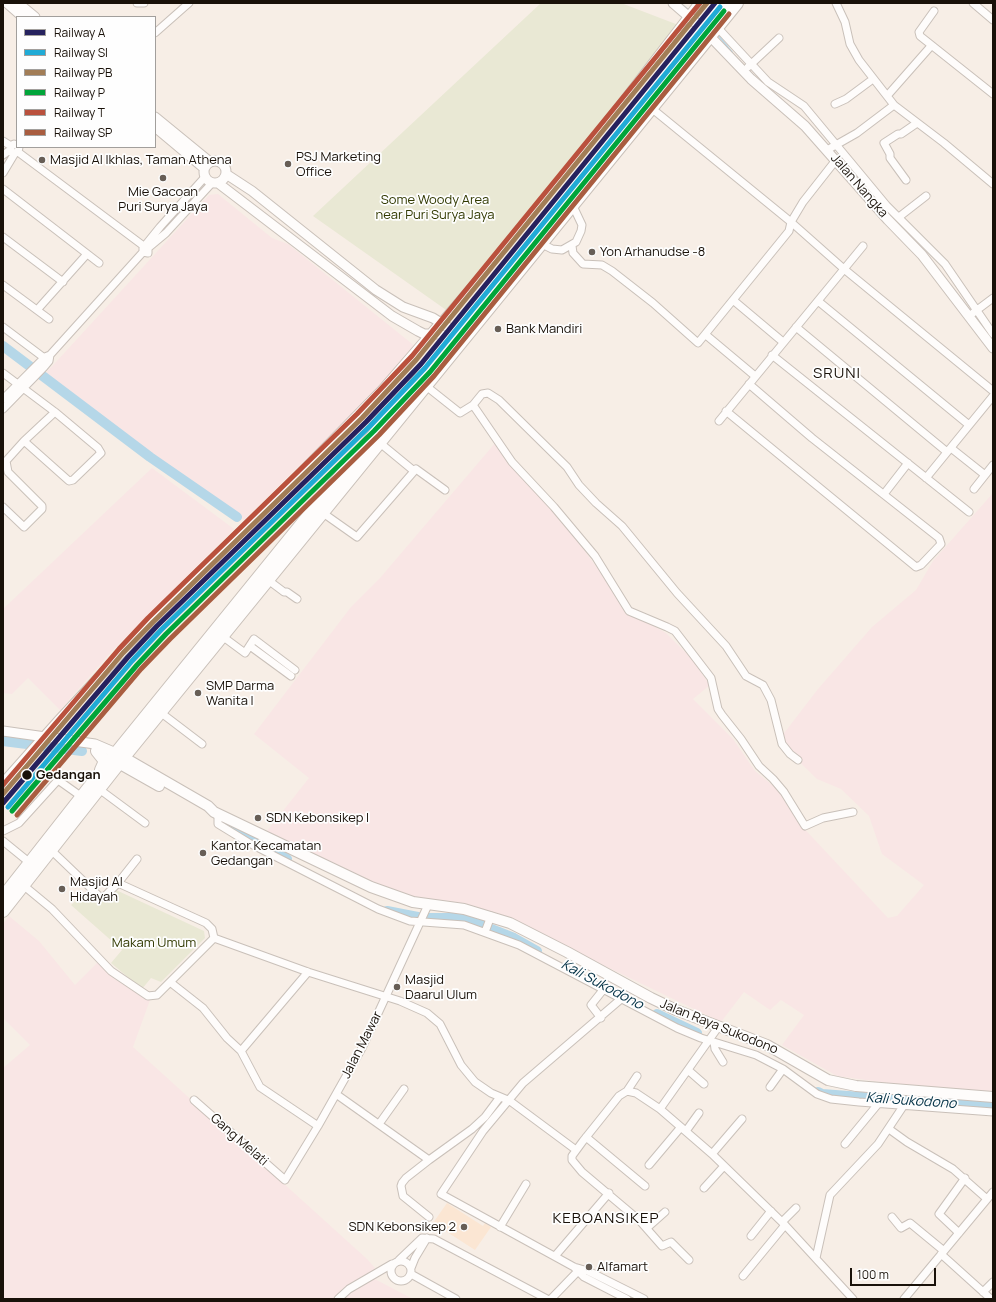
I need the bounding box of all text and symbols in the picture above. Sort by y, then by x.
legend [16,16,156,148]
text: Railway A [54,24,105,41]
text: Railway SI [54,44,108,61]
text: Railway PB [54,64,112,81]
text: Railway P [54,84,105,101]
text: Railway T [54,104,105,121]
text: Railway SP [54,124,112,141]
place label: PSJ Marketing Office [296,149,381,180]
street label: Jalan Nangka [827,151,891,221]
place label: Masjid Al Ikhlas, Taman Athena [50,152,232,168]
marker: Masjid Al Ikhlas, Taman Athena [37,155,47,165]
marker: PSJ Marketing Office [283,159,293,169]
marker: Mie Gacoan Puri Surya Jaya [158,173,168,183]
place label: Mie Gacoan Puri Surya Jaya [118,184,208,215]
park label: Some Woody Area near Puri Surya Jaya [376,192,494,223]
place label: Yon Arhanudse -8 [600,244,705,260]
marker: Yon Arhanudse -8 [587,247,597,257]
place label: Bank Mandiri [506,321,582,337]
marker: Bank Mandiri [493,324,503,334]
district label: SRUNI [813,365,861,383]
place label: SMP Darma Wanita I [206,678,274,709]
marker: SMP Darma Wanita I [193,688,203,698]
place label: Gedangan [36,767,101,783]
marker: Gedangan [20,768,34,782]
place label: SDN Kebonsikep I [266,810,369,826]
marker: SDN Kebonsikep I [253,813,263,823]
place label: Kantor Kecamatan Gedangan [211,838,321,869]
marker: Kantor Kecamatan Gedangan [198,848,208,858]
place label: Masjid Al Hidayah [70,874,123,905]
marker: Masjid Al Hidayah [57,884,67,894]
park label: Makam Umum [112,935,196,951]
water label: Kali Sukodono [558,956,646,1014]
place label: Masjid Daarul Ulum [405,972,477,1003]
marker: Masjid Daarul Ulum [392,982,402,992]
street label: Jalan Raya Sukodono [658,996,780,1058]
street label: Jalan Mawar [338,1009,386,1081]
water label: Kali Sukodono [865,1089,957,1113]
street label: Gang Melati [207,1111,271,1169]
district label: KEBOANSIKEP [552,1210,660,1228]
place label: SDN Kebonsikep 2 [349,1219,456,1235]
marker: SDN Kebonsikep 2 [459,1222,469,1232]
place label: Alfamart [597,1259,648,1275]
scale bar [852,1260,938,1286]
marker: Alfamart [584,1262,594,1272]
text: 100 m [857,1266,889,1283]

